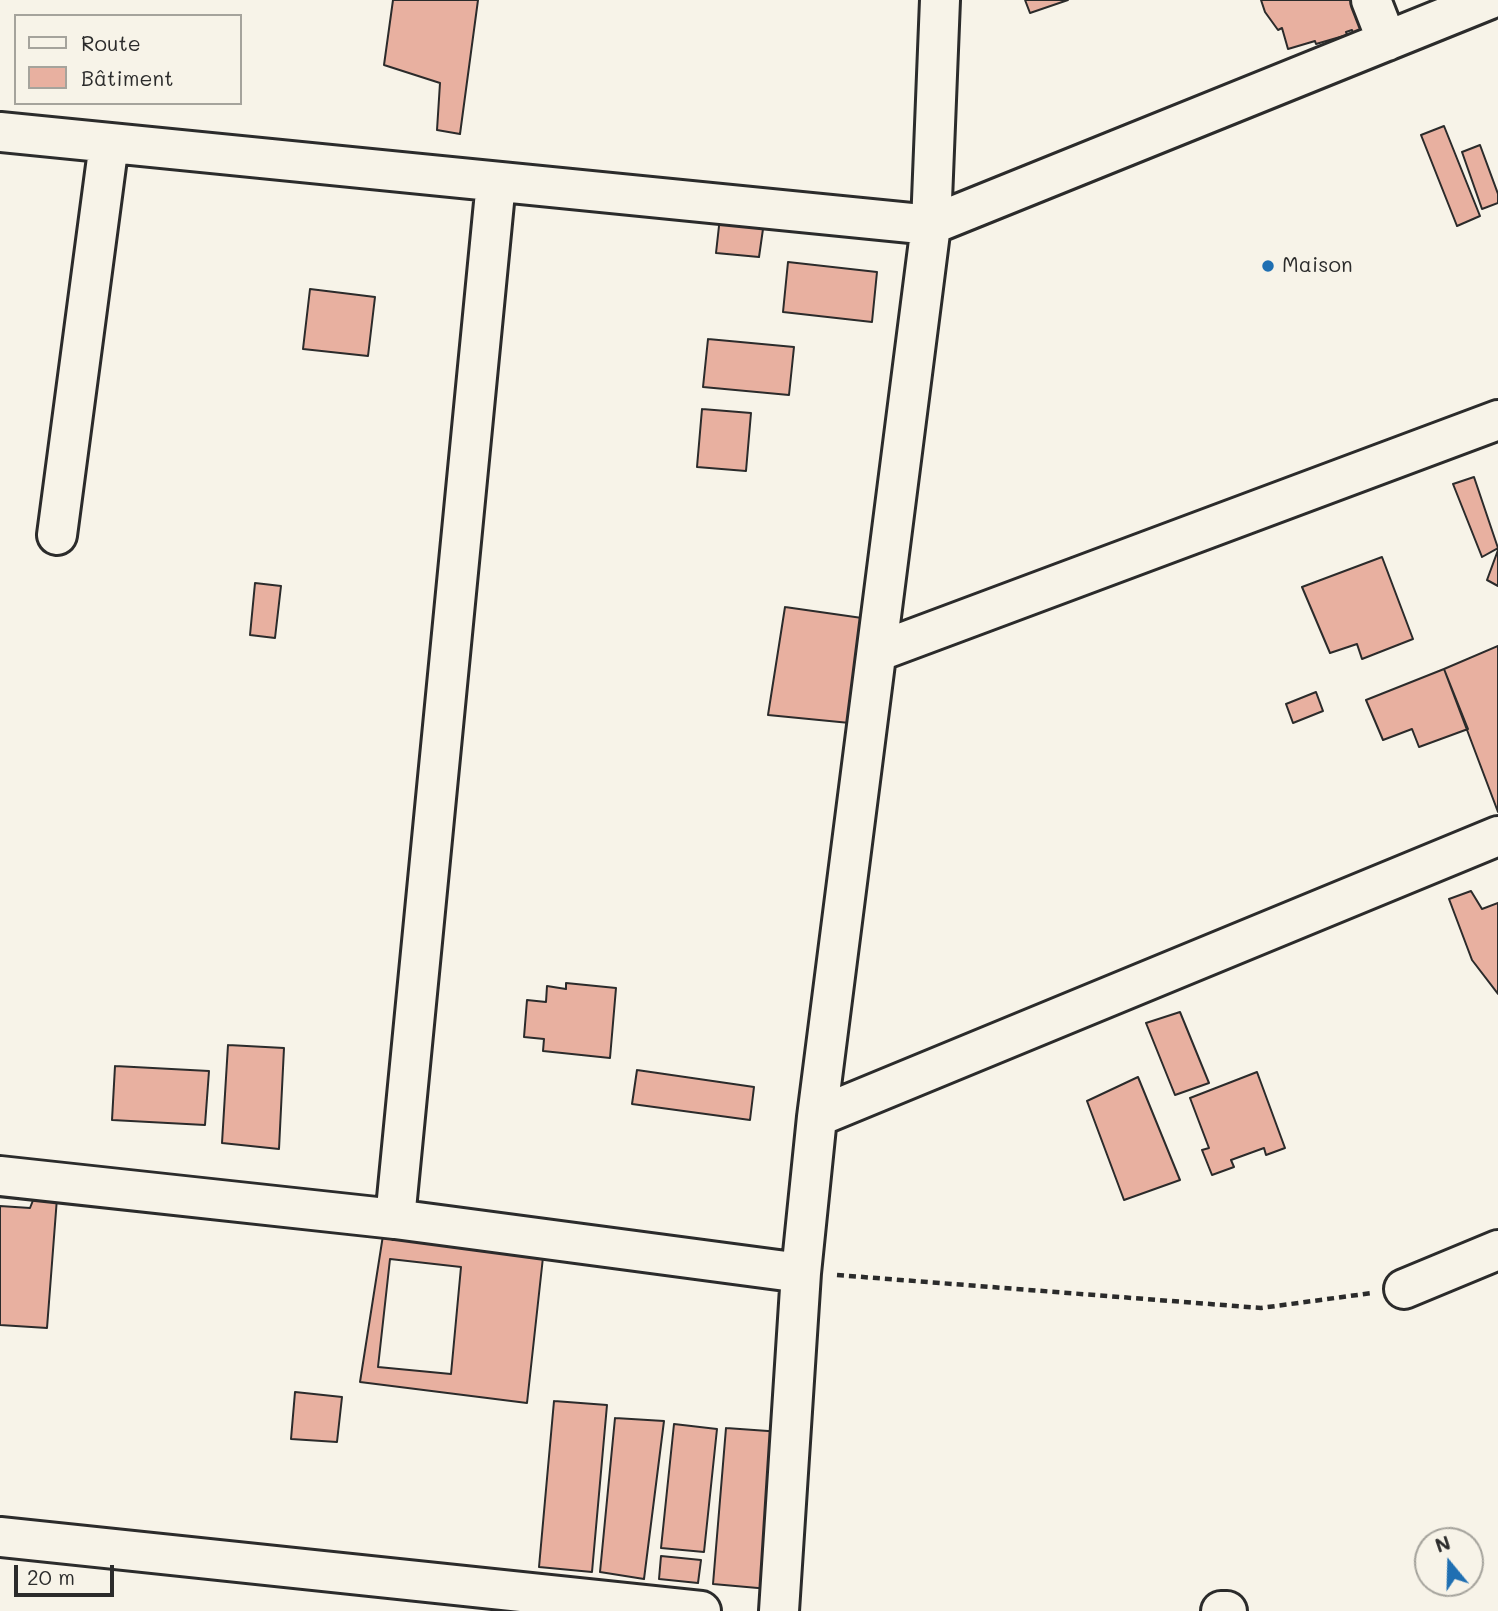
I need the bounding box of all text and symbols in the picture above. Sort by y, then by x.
legend [14,14,242,105]
text: Route [81,29,141,56]
text: Bâtiment [81,64,173,91]
place label: Maison [1282,253,1353,279]
marker: Maison [1260,258,1276,274]
north arrow [1414,1527,1484,1597]
text: N [1432,1529,1454,1558]
scale bar [18,1552,117,1596]
text: 20 m [27,1563,75,1590]

